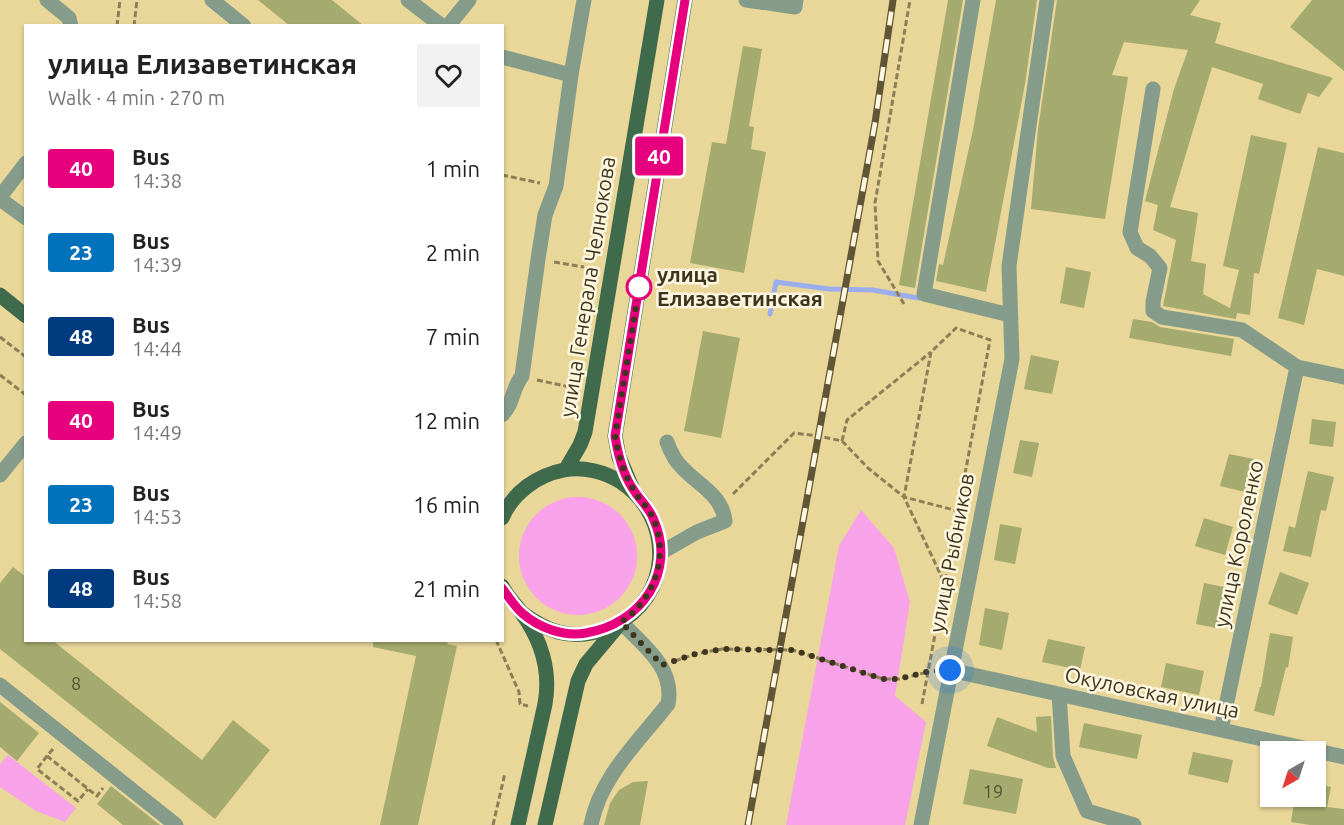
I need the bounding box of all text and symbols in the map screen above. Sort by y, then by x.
button: heart [417,44,480,107]
text: улица Елизаветинская [48,48,357,79]
text: Walk · 4 min · 270 m [48,86,225,109]
line badge: 40 [632,136,686,176]
text: Bus [132,144,170,169]
text: 40 [647,144,671,168]
street label: улица Генерала Челнокова [555,155,619,419]
text: 40 [69,156,93,180]
text: 1 min [426,156,480,181]
text: 14:38 [132,169,182,192]
text: Bus [132,228,170,253]
text: 23 [69,240,93,264]
text: 2 min [426,240,480,265]
text: 14:39 [132,253,182,276]
place label: улица Елизаветинская [657,262,823,310]
marker: улица Елизаветинская [626,274,652,300]
text: Bus [132,312,170,337]
text: 48 [69,324,93,348]
text: 7 min [426,324,480,349]
text: 14:44 [132,337,182,360]
text: Bus [132,396,170,421]
text: 40 [69,408,93,432]
text: 12 min [413,408,480,433]
text: 14:49 [132,421,182,444]
street label: улица Короленко [1209,458,1267,630]
street label: улица Рыбников [924,471,978,634]
text: Bus [132,480,170,505]
text: 23 [69,492,93,516]
text: 16 min [413,492,480,517]
text: 14:53 [132,505,182,528]
text: Bus [132,564,170,589]
text: 48 [69,576,93,600]
text: 21 min [413,576,480,601]
text: 14:58 [132,589,182,612]
your location [935,655,965,685]
street label: Окуловская улица [1063,662,1242,722]
house number: 8 [71,673,81,693]
north arrow [1260,741,1326,807]
map controls [1260,741,1326,807]
house number: 19 [983,781,1003,801]

